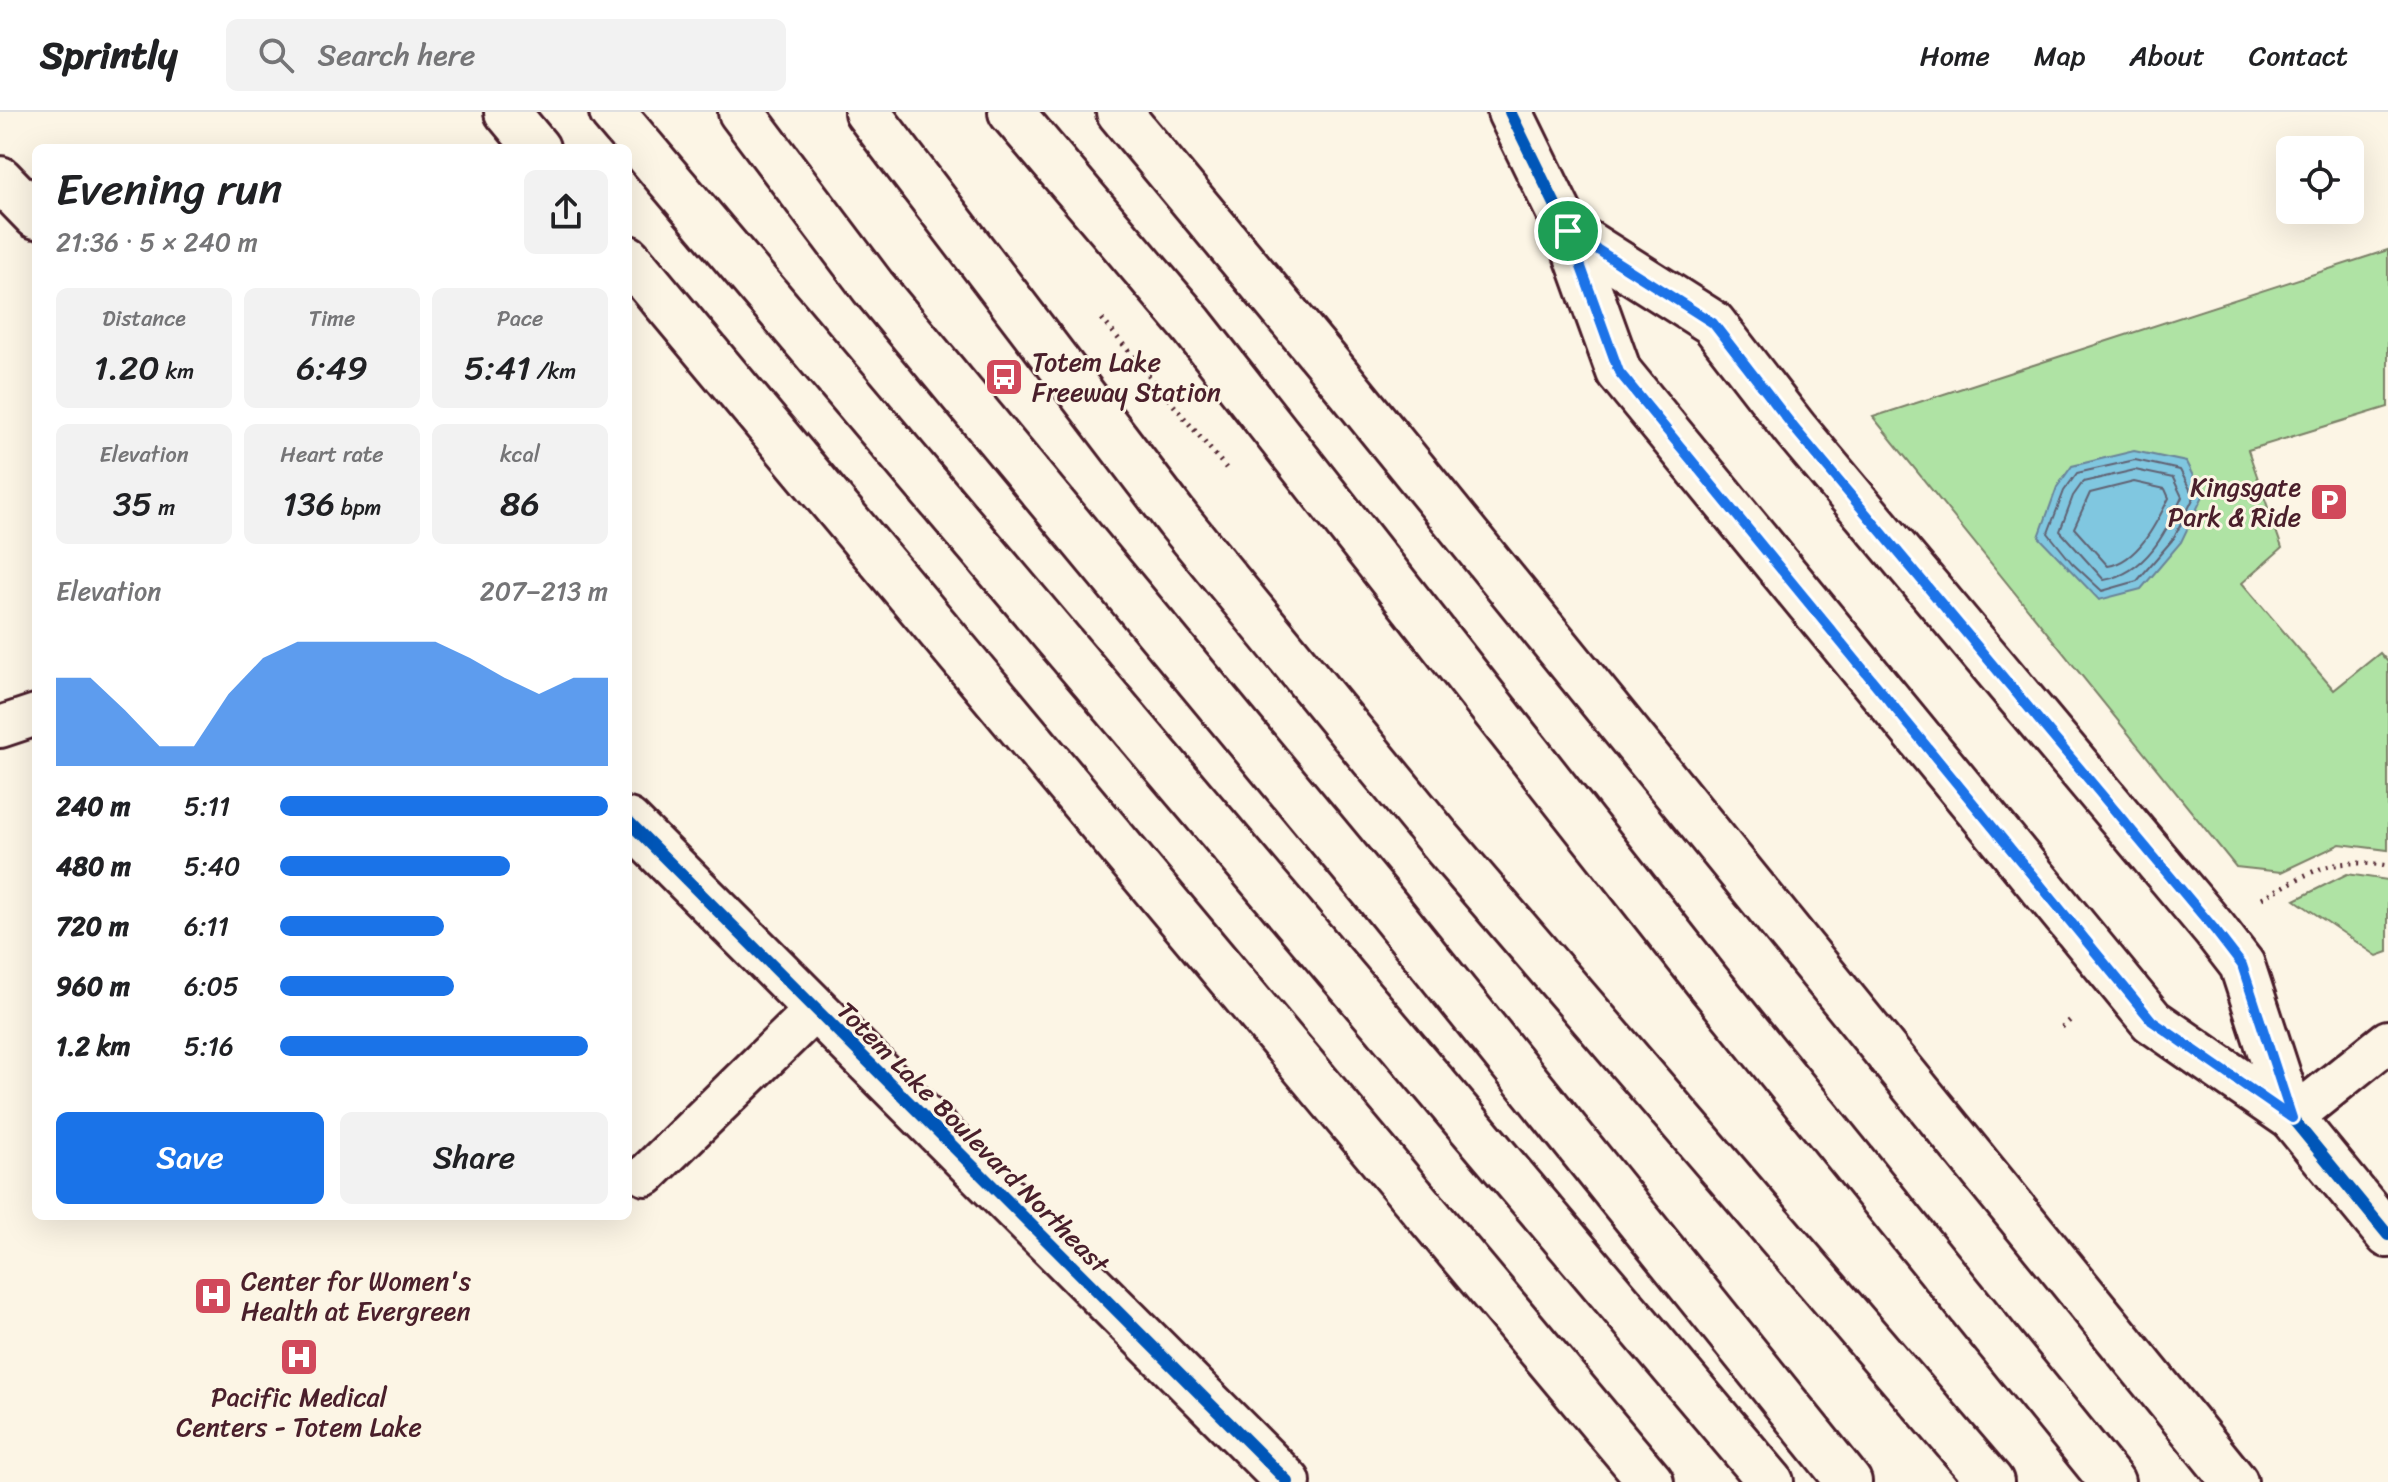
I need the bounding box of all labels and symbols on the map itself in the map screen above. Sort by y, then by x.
pin [1534,197,1602,265]
place label: Totem Lake Freeway Station [1032,339,1221,415]
bus stop icon: Totem Lake Freeway Station [983,356,1025,398]
place label: Kingsgate Park & Ride [2168,464,2301,540]
parking icon: Kingsgate Park & Ride [2308,481,2350,523]
street label: Totem Lake Boulevard Northeast [826,990,1122,1286]
place label: Center for Women's Health at Evergreen [241,1258,471,1334]
hospital icon: Center for Women's Health at Evergreen [192,1275,234,1317]
hospital icon: Pacific Medical Centers - Totem Lake [278,1336,320,1378]
place label: Pacific Medical Centers - Totem Lake [176,1374,422,1450]

